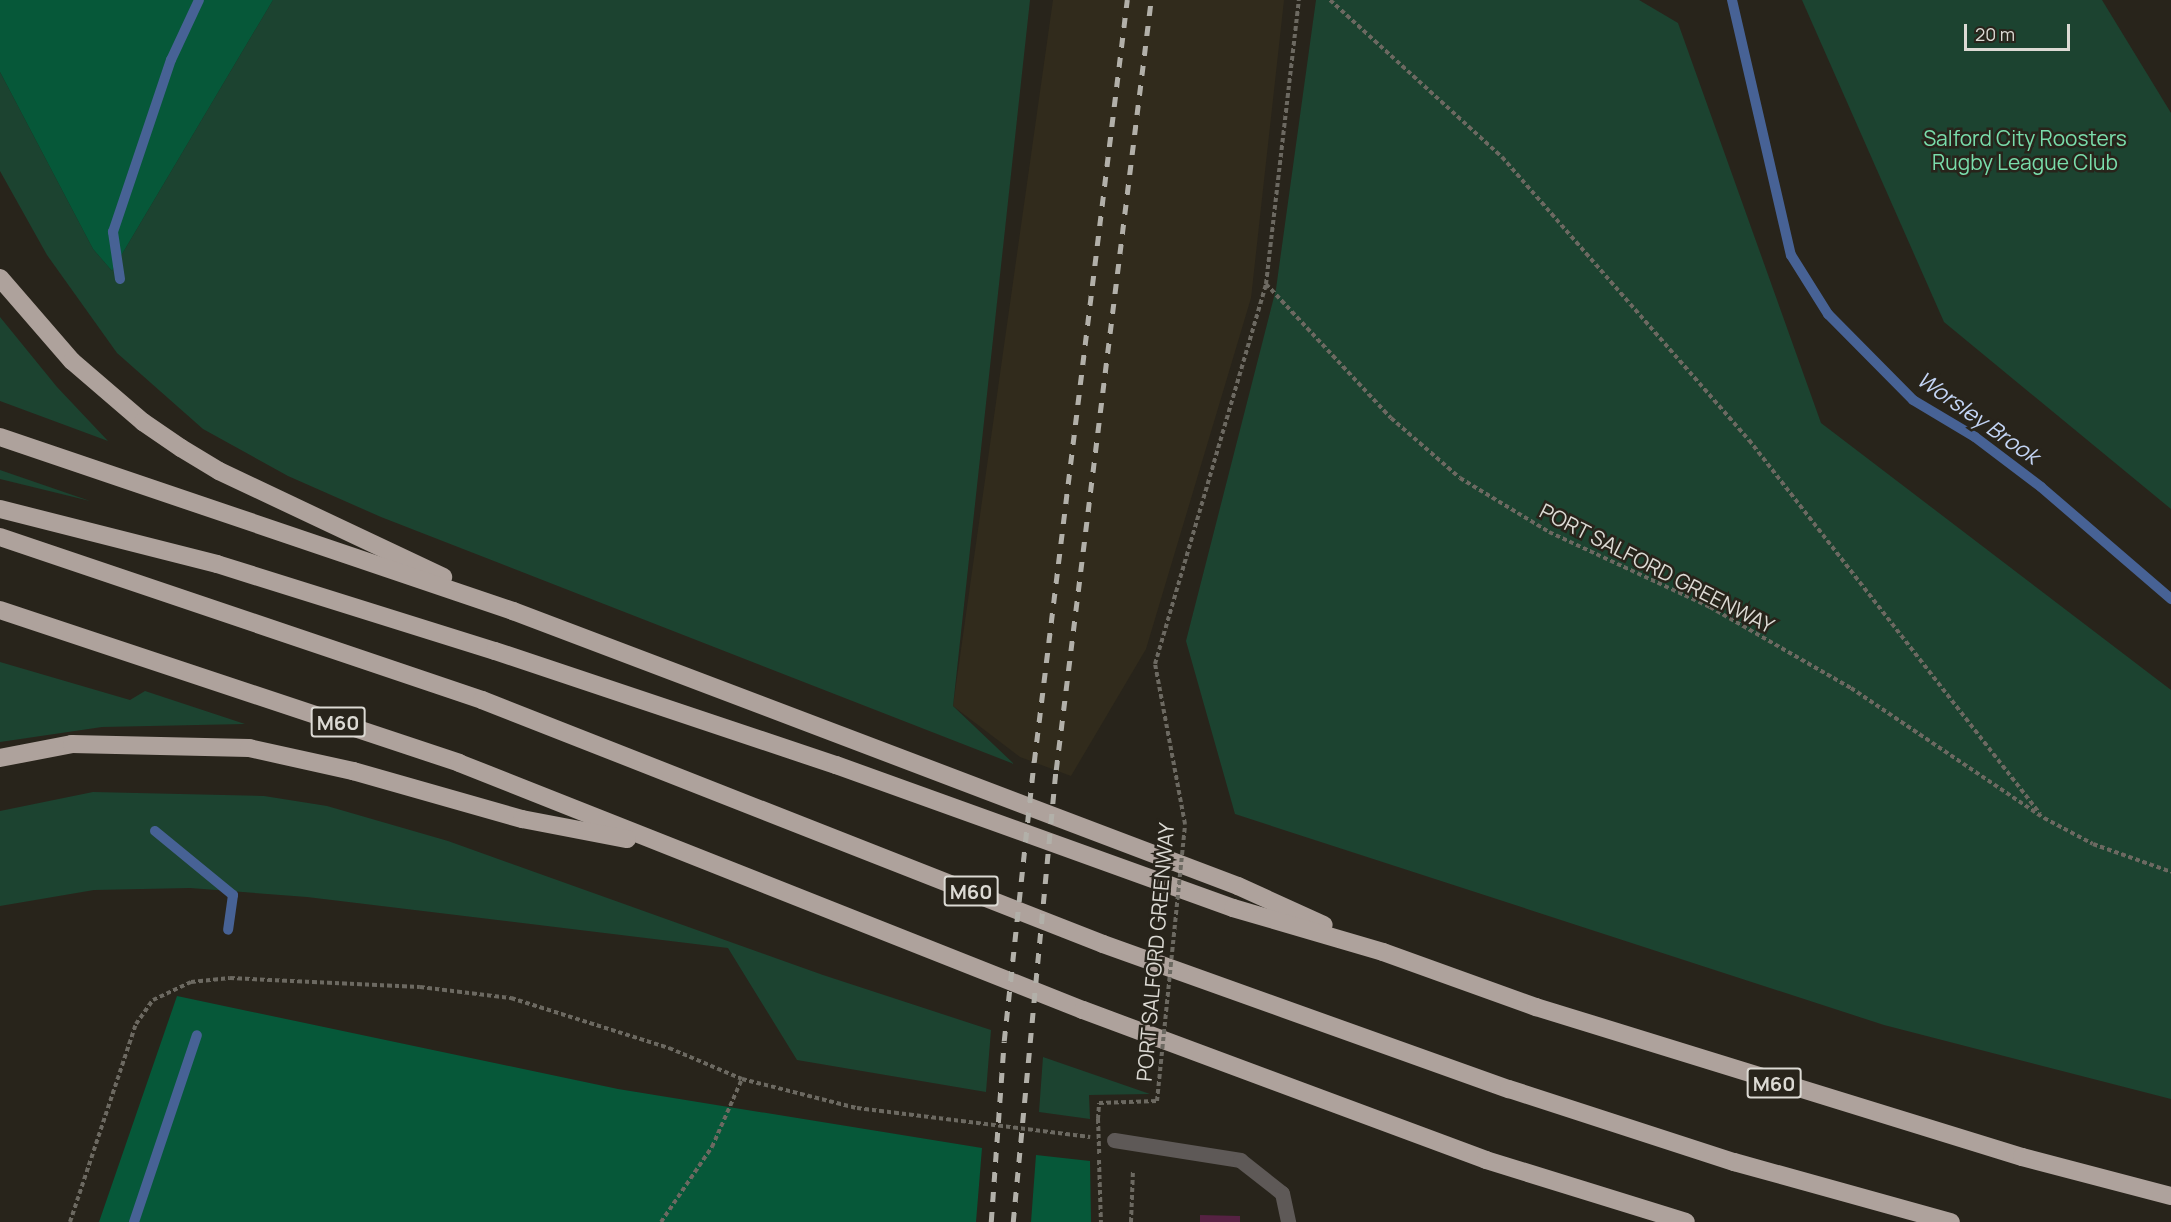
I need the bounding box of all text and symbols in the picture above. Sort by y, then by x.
scale bar [1967,12,2074,50]
text: 20 m [1975,22,2015,46]
park label: Salford City Roosters Rugby League Club [1923,125,2127,175]
water label: Worsley Brook [1912,366,2044,470]
street label: PORT SALFORD GREENWAY [1535,498,1779,638]
road number: M60 [310,705,366,739]
street label: PORT SALFORD GREENWAY [1131,821,1179,1083]
road number: M60 [942,874,1000,908]
road number: M60 [1746,1066,1802,1100]

